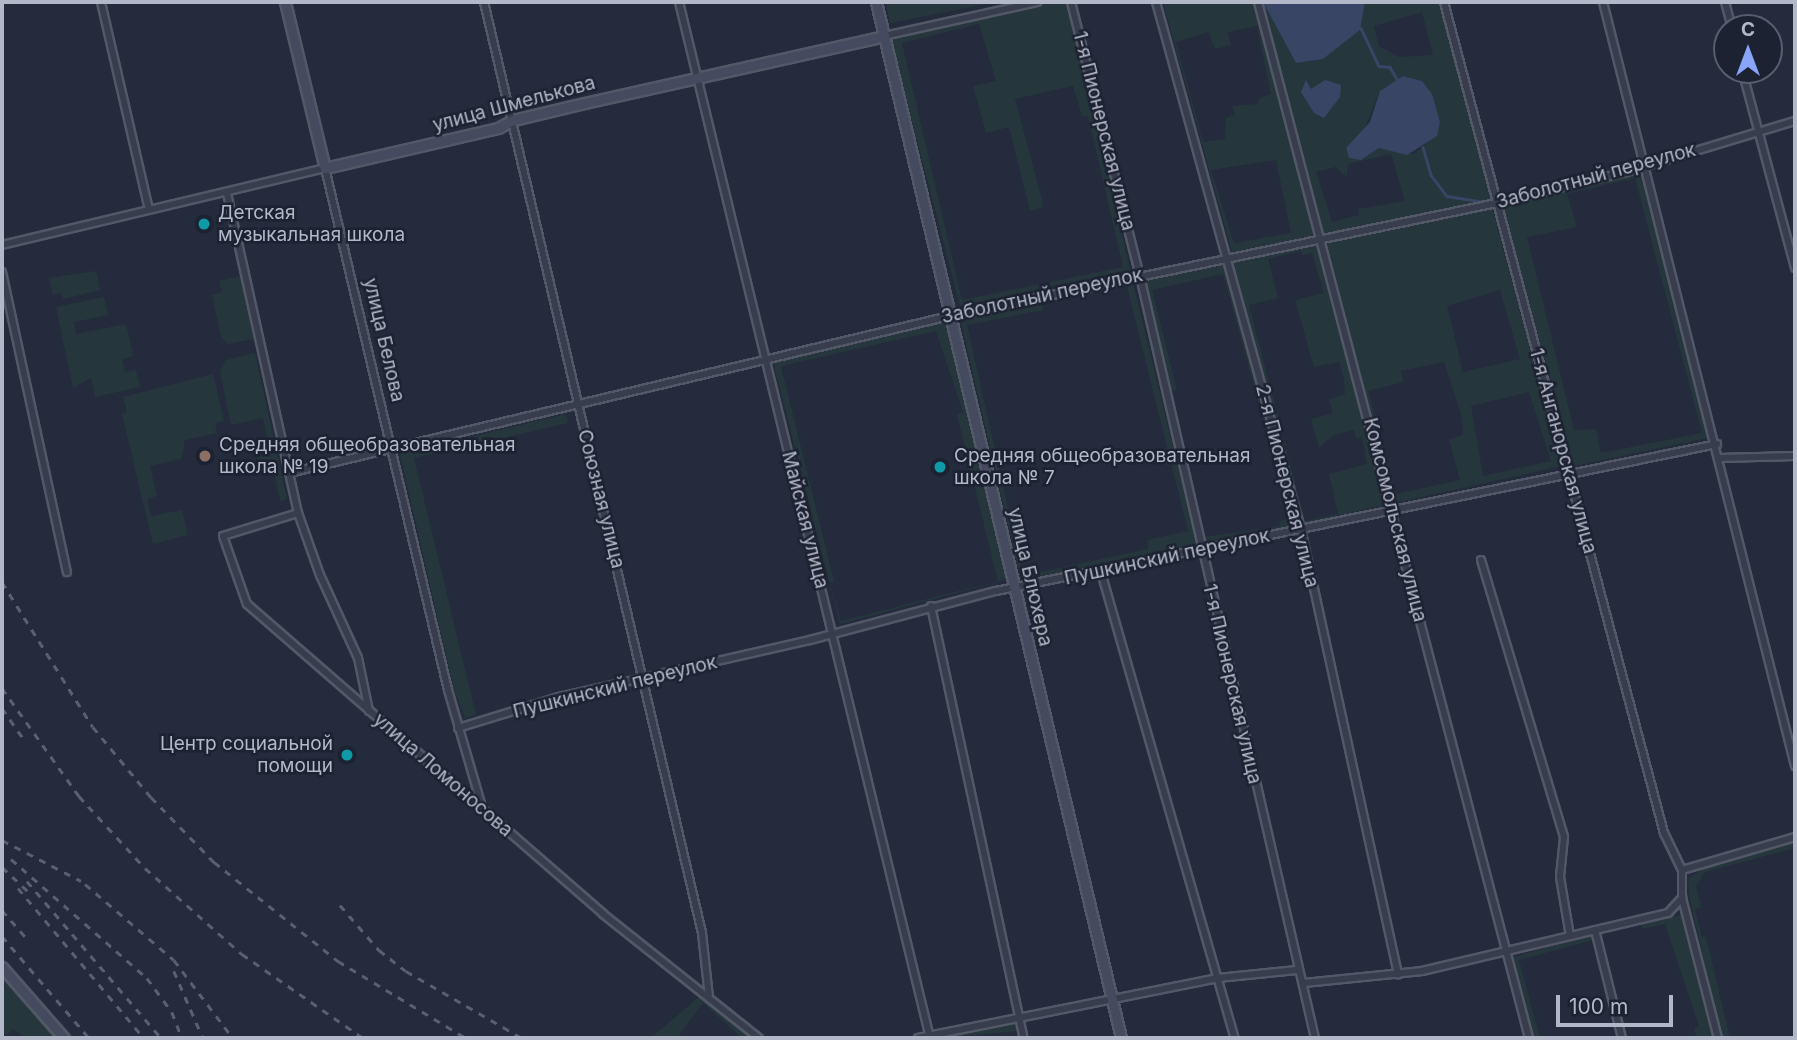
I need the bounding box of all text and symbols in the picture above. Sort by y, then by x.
north arrow [1713,14,1783,84]
text: С [1741,18,1755,41]
street label: 1-я Пионерская улица [1068,29,1140,233]
street label: улица Шмелькова [430,71,598,137]
street label: Заболотный переулок [1494,138,1698,214]
place label: Детская музыкальная школа [218,202,405,246]
marker: Детская музыкальная школа [196,216,212,232]
street label: Заболотный переулок [939,264,1145,328]
street label: улица Белова [359,276,409,404]
street label: 1-я Анганорская улица [1525,346,1601,556]
street label: 2-я Пионерская улица [1251,382,1323,590]
street label: Комсомольская улица [1359,416,1431,624]
street label: Союзная улица [573,427,629,571]
place label: Средняя общеобразовательная школа № 19 [219,434,516,478]
place label: Средняя общеобразовательная школа № 7 [954,445,1251,489]
marker: Средняя общеобразовательная школа № 19 [197,448,213,464]
street label: Майская улица [777,449,833,591]
marker: Средняя общеобразовательная школа № 7 [932,459,948,475]
street label: улица Блюхера [1003,505,1057,649]
street label: Пушкинский переулок [1062,524,1272,590]
street label: 1-я Пионерская улица [1198,582,1266,786]
street label: Пушкинский переулок [511,651,719,723]
street label: улица Ломоносова [369,708,517,842]
place label: Центр социальной помощи [160,733,333,777]
marker: Центр социальной помощи [339,747,355,763]
scale bar [1559,981,1676,1025]
text: 100 m [1569,994,1628,1019]

